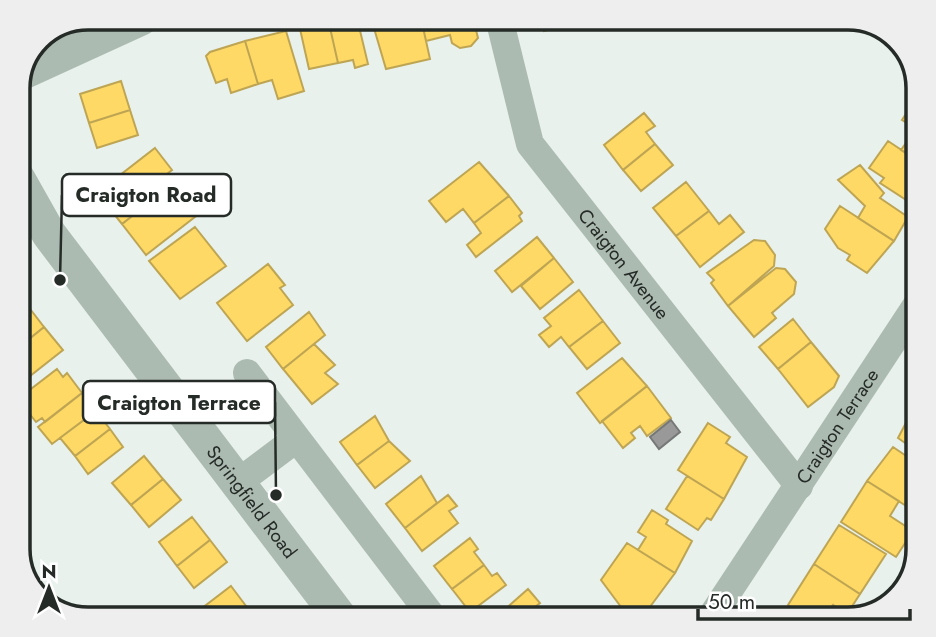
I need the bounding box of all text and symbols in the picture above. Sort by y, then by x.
callout: Craigton Road [62,174,231,216]
text: Craigton Road [76,180,216,210]
street label: Craigton Avenue [572,203,676,325]
street label: Craigton Terrace [789,363,885,489]
callout: Craigton Terrace [83,381,275,423]
text: Craigton Terrace [97,388,261,418]
street label: Springfield Road [200,439,304,564]
north arrow [14,553,84,623]
text: N [41,558,57,585]
scale bar [698,578,910,622]
text: 50 m [708,587,755,617]

